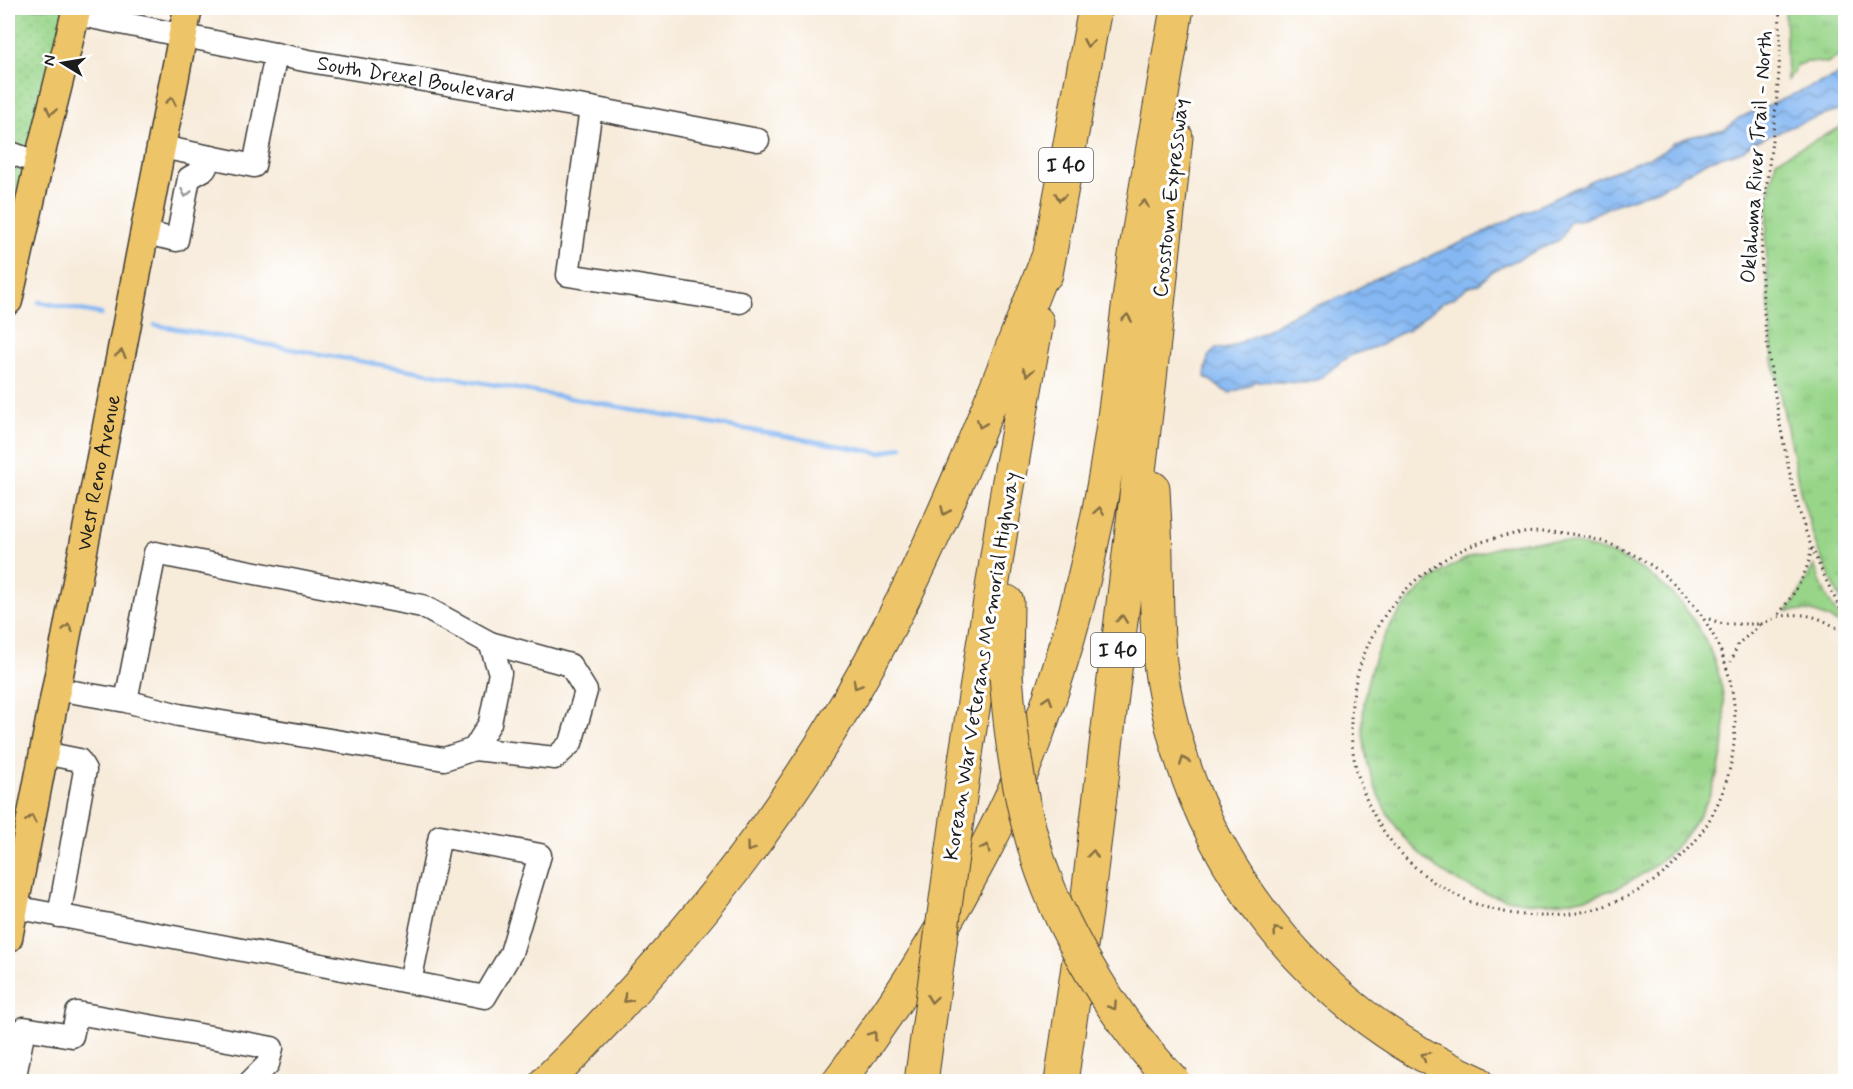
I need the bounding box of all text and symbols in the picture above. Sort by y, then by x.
street label: Oklahoma River Trail - North [1734,30,1780,284]
north arrow [33,33,93,93]
one-way arrow [1082,37,1095,47]
street label: South Drexel Boulevard [315,50,516,110]
text: N [38,53,61,68]
one-way arrow [164,96,177,106]
street label: Crosstown Expressway [1147,97,1195,299]
one-way arrow [46,106,59,116]
road number: I 40 [1039,148,1093,182]
one-way arrow [180,188,193,198]
one-way arrow [1054,192,1067,202]
one-way arrow [1137,199,1150,209]
one-way arrow [1120,314,1133,323]
one-way arrow [114,349,127,359]
one-way arrow [1022,367,1035,377]
street label: West Reno Avenue [70,392,128,554]
one-way arrow [976,418,988,429]
street label: Korean War Veterans Memorial Highway [937,470,1027,863]
one-way arrow [940,504,952,515]
one-way arrow [1092,507,1104,516]
one-way arrow [1115,614,1127,623]
one-way arrow [61,623,74,633]
road number: I 40 [1091,633,1145,667]
one-way arrow [853,679,864,689]
one-way arrow [1041,695,1054,706]
one-way arrow [1178,756,1191,767]
one-way arrow [24,815,37,825]
one-way arrow [747,841,758,852]
one-way arrow [979,844,990,855]
one-way arrow [1086,849,1099,858]
one-way arrow [1273,927,1284,938]
one-way arrow [623,992,634,1002]
one-way arrow [926,994,938,1004]
one-way arrow [1106,999,1117,1010]
one-way arrow [866,1030,877,1041]
one-way arrow [1421,1052,1431,1063]

